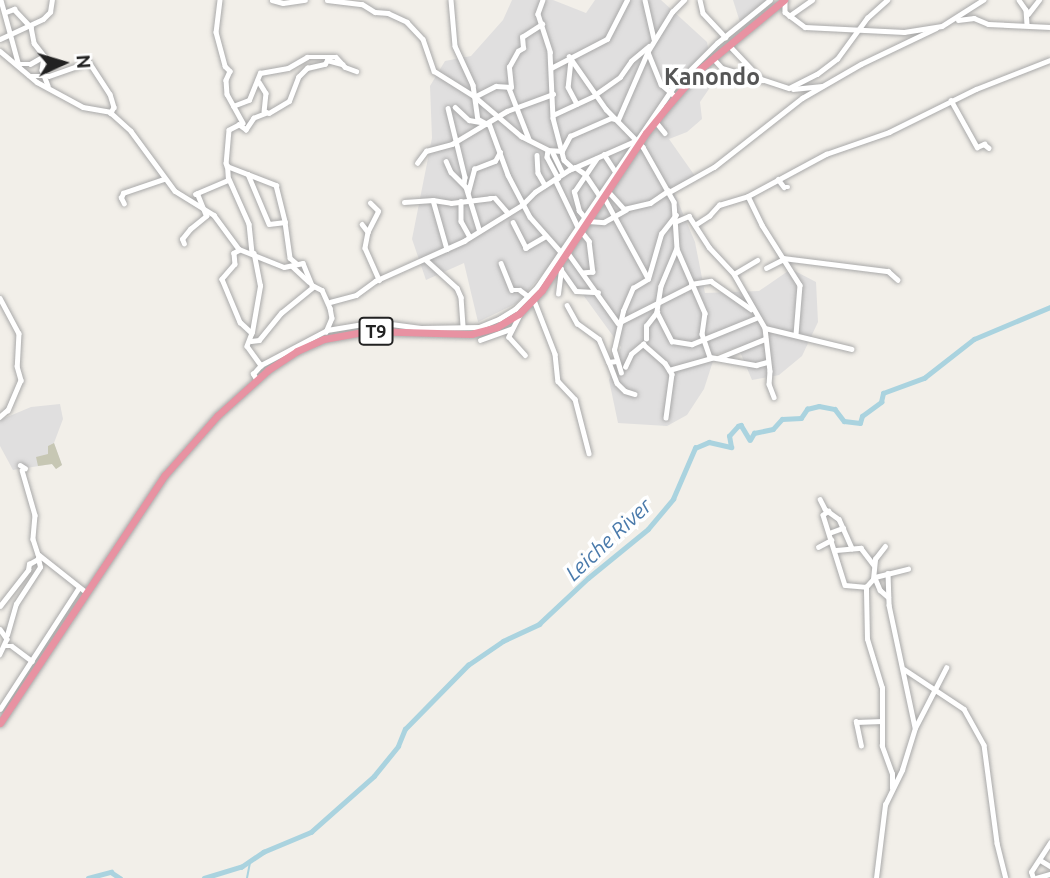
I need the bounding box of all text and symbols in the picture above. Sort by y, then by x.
north arrow [28,28,98,98]
text: N [72,54,95,69]
district label: Kanondo [664,63,760,91]
road number: T9 [358,316,394,346]
water label: Leiche River [560,493,656,585]

